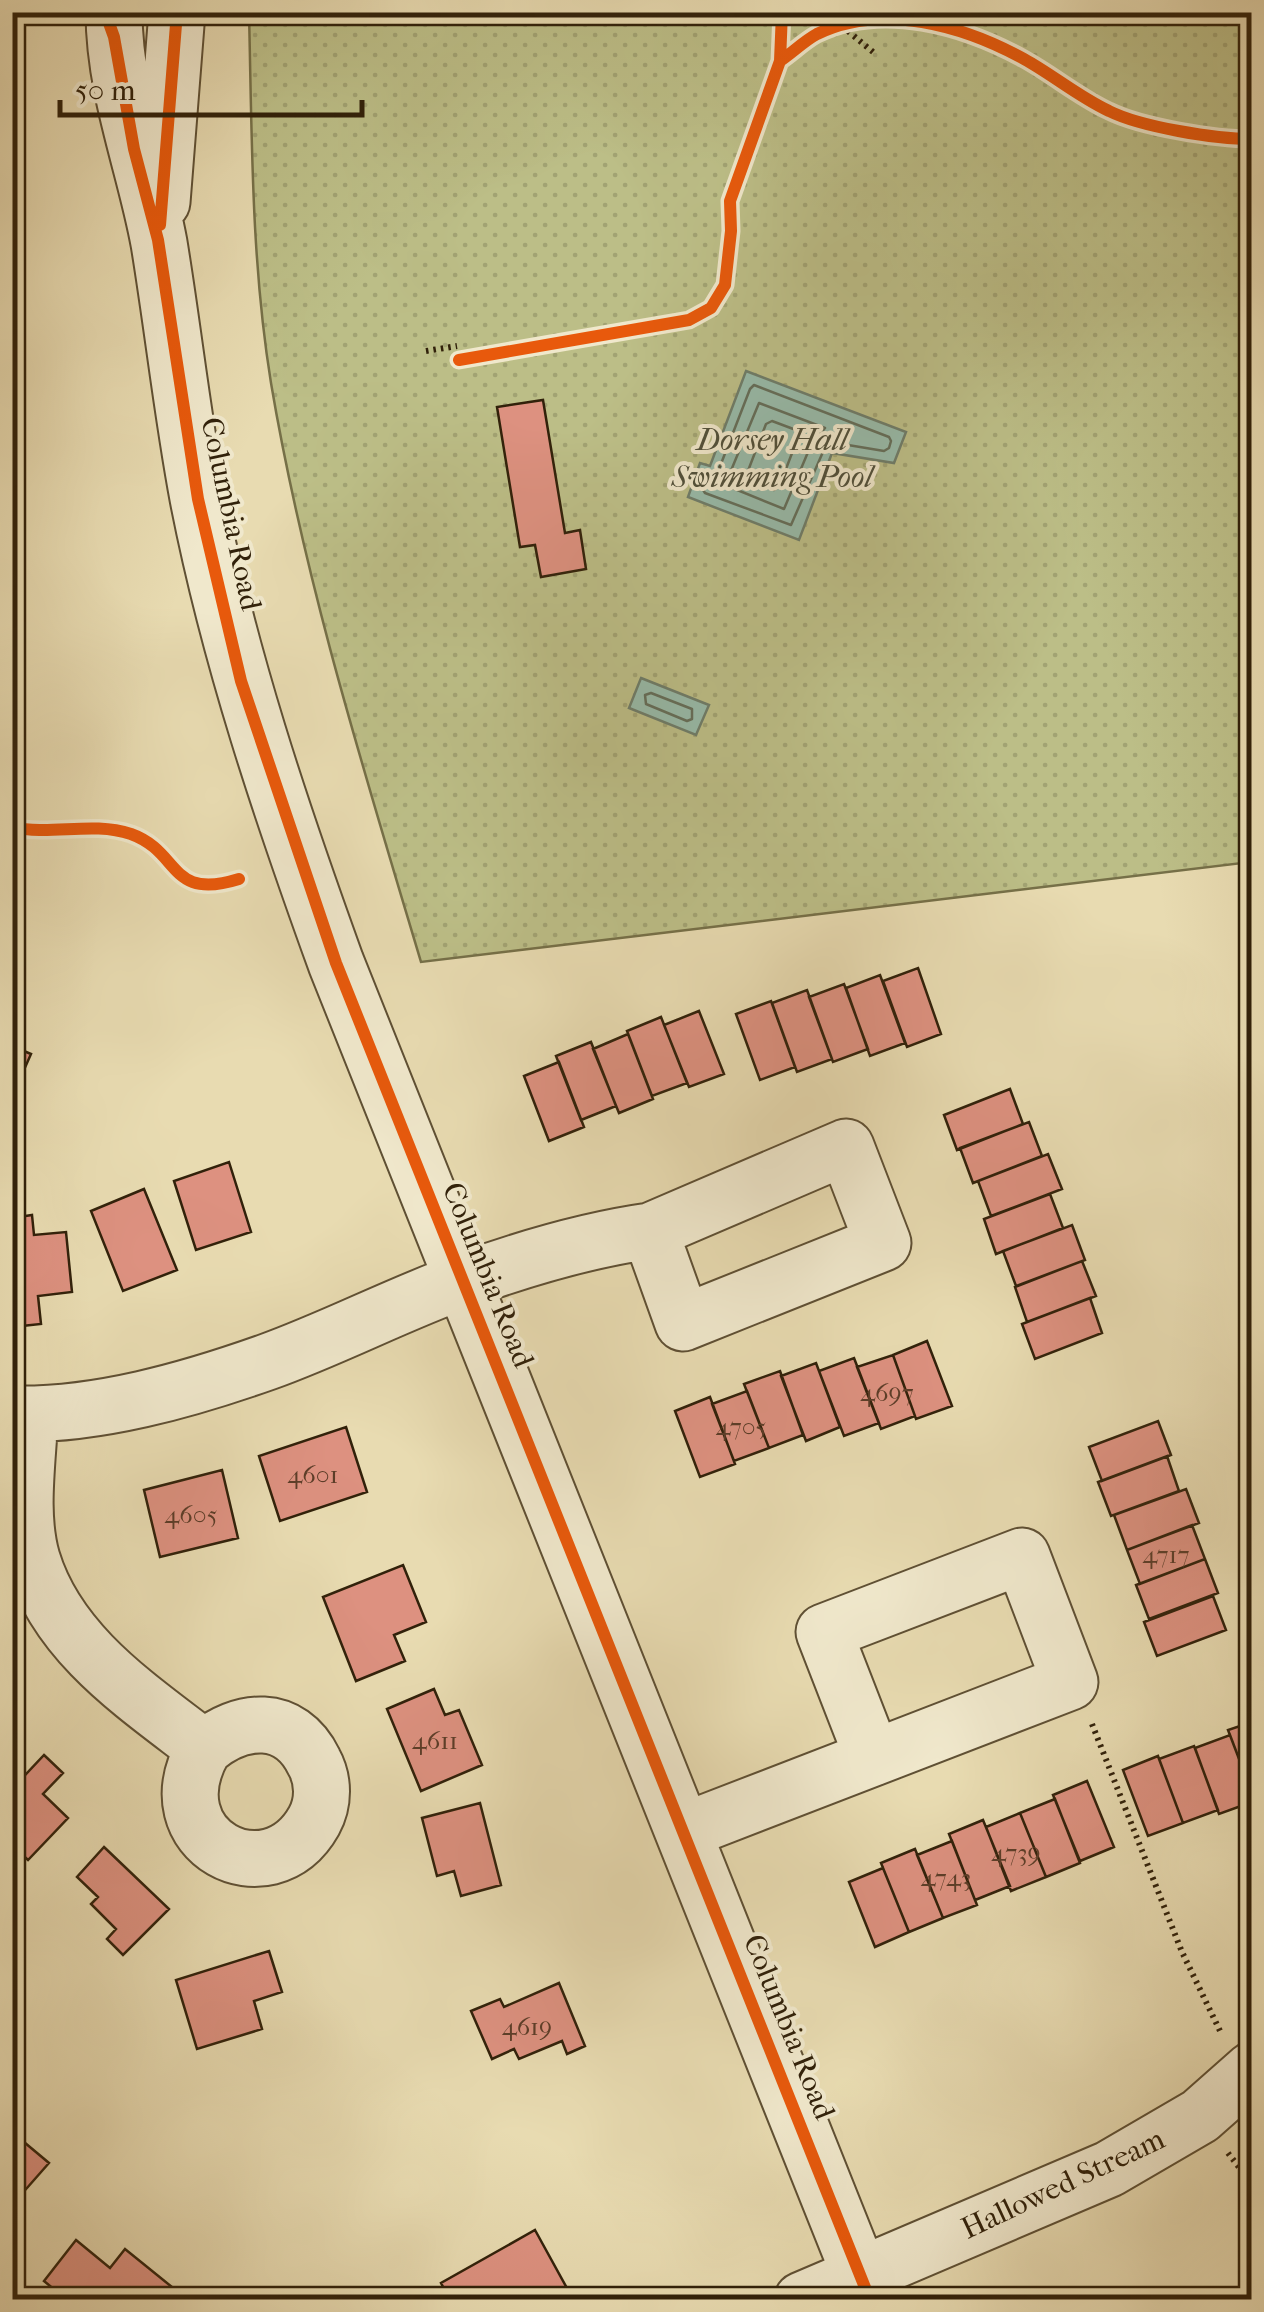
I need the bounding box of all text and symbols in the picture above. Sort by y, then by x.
scale bar [60,55,362,117]
text: 50 m [75,73,136,108]
street label: Columbia Road [193,414,269,614]
water label: Dorsey Hall Swimming Pool [671,421,876,495]
street label: Columbia Road [435,1177,541,1373]
house number: 4697 [860,1378,914,1407]
house number: 4705 [716,1412,766,1441]
house number: 4601 [288,1460,338,1489]
house number: 4605 [165,1500,217,1529]
house number: 4717 [1142,1540,1190,1569]
house number: 4611 [412,1726,458,1755]
house number: 4739 [991,1838,1041,1867]
house number: 4743 [921,1863,971,1892]
street label: Columbia Road [736,1929,842,2125]
house number: 4619 [502,2012,552,2041]
street label: Hallowed Stream [956,2122,1170,2246]

